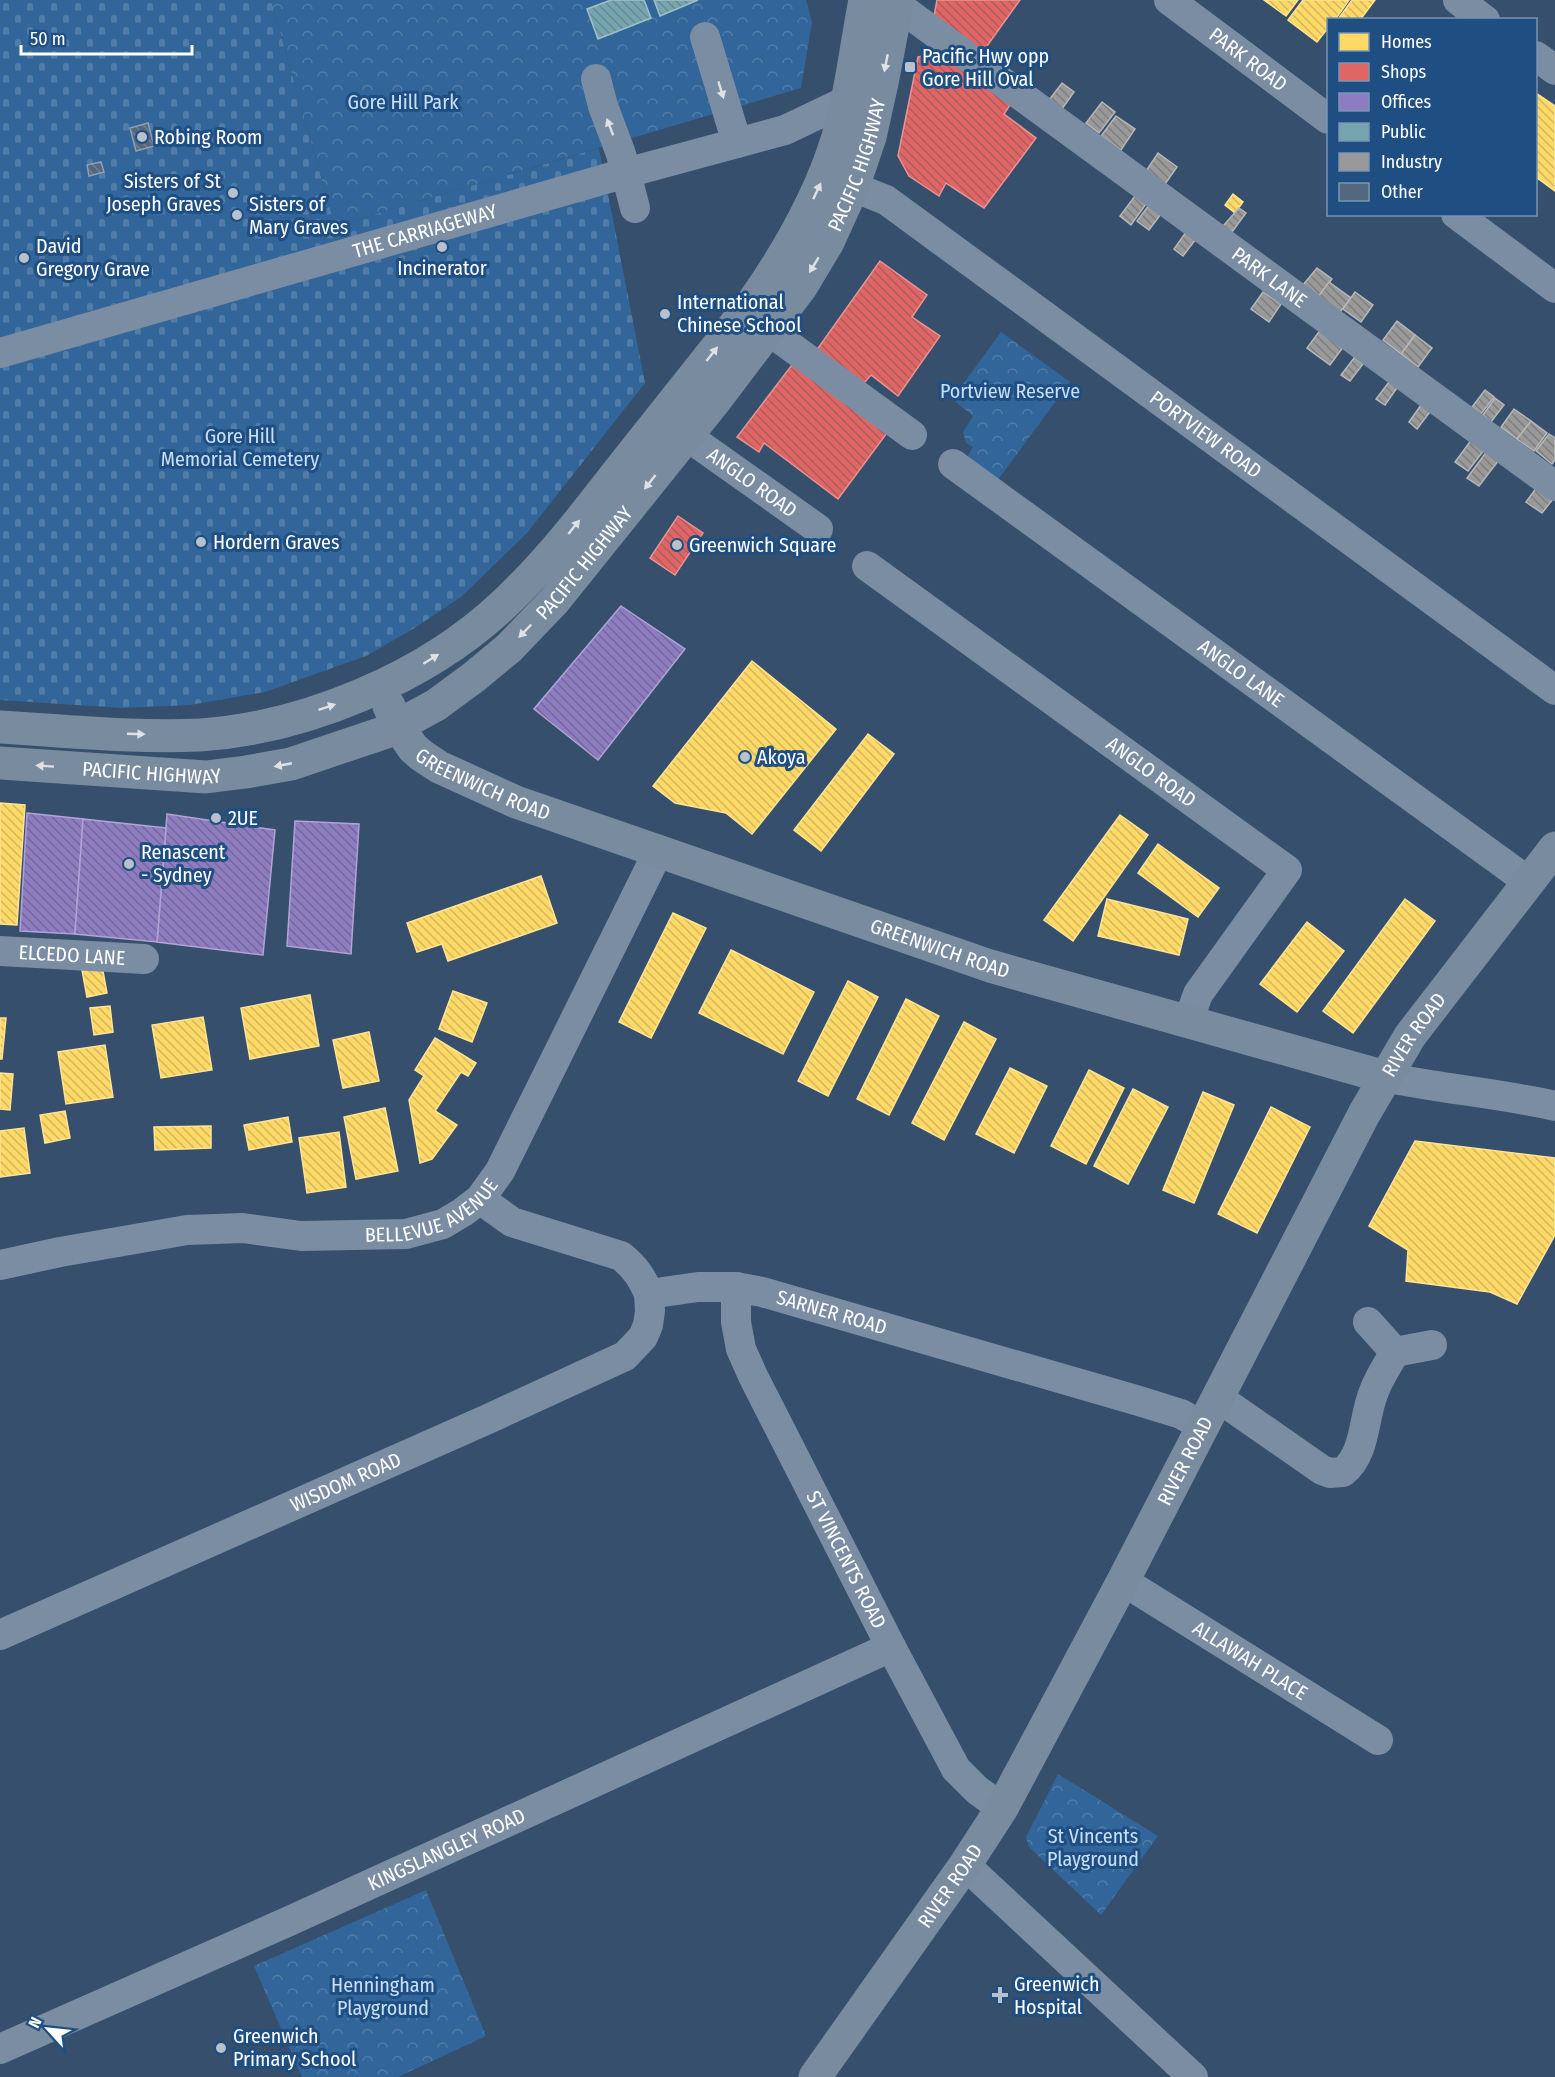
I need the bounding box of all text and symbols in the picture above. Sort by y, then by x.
scale bar [21,18,192,56]
legend [1327,18,1537,216]
street label: PARK ROAD [1205,22,1292,96]
text: 50 m [30,28,66,50]
text: Homes [1381,31,1432,53]
place label: Pacific Hwy opp Gore Hill Oval [922,44,1049,91]
one-way arrow [881,53,890,72]
marker: Pacific Hwy opp Gore Hill Oval [903,60,917,74]
text: Shops [1381,61,1426,83]
one-way arrow [717,81,726,99]
park label: Gore Hill Park [348,90,459,114]
text: Offices [1381,91,1431,113]
street label: PACIFIC HIGHWAY [822,96,890,235]
one-way arrow [605,117,615,135]
text: Public [1381,121,1426,143]
place label: Robing Room [154,125,262,149]
marker: Robing Room [135,130,149,144]
text: Industry [1381,151,1442,173]
place label: Sisters of St Joseph Graves [106,169,221,216]
text: Other [1381,181,1424,203]
one-way arrow [813,182,822,199]
marker: Sisters of St Joseph Graves [226,186,240,200]
place label: Sisters of Mary Graves [249,192,348,239]
street label: THE CARRIAGEWAY [350,199,500,263]
marker: Sisters of Mary Graves [230,208,244,222]
place label: David Gregory Grave [36,234,150,281]
marker: Incinerator [435,240,449,254]
street label: PARK LANE [1227,242,1312,312]
marker: David Gregory Grave [17,251,31,265]
place label: Incinerator [397,256,487,280]
one-way arrow [809,257,819,274]
place label: International Chinese School [677,290,801,337]
marker: International Chinese School [658,307,672,321]
one-way arrow [705,346,718,362]
park label: Portview Reserve [940,379,1080,403]
street label: PORTVIEW ROAD [1145,385,1266,483]
park label: Gore Hill Memorial Cemetery [161,424,319,471]
street label: ANGLO ROAD [703,442,802,522]
one-way arrow [645,474,657,489]
street label: PACIFIC HIGHWAY [531,501,638,624]
one-way arrow [567,520,580,535]
place label: Hordern Graves [213,530,339,554]
place label: Greenwich Square [689,533,836,557]
marker: Hordern Graves [194,535,208,549]
marker: Greenwich Square [670,538,684,552]
one-way arrow [518,623,532,638]
street label: ANGLO LANE [1193,634,1289,712]
one-way arrow [423,653,439,664]
one-way arrow [318,702,336,711]
one-way arrow [126,730,145,739]
street label: ANGLO ROAD [1102,731,1201,812]
street label: GREENWICH ROAD [411,743,553,825]
place label: Akoya [757,745,806,769]
marker: Akoya [738,750,752,764]
street label: PACIFIC HIGHWAY [81,757,223,789]
one-way arrow [35,761,54,771]
one-way arrow [273,761,292,770]
place label: 2UE [228,806,258,830]
marker: 2UE [209,811,223,825]
place label: Renascent - Sydney [141,840,226,887]
marker: Renascent - Sydney [122,857,136,871]
street label: GREENWICH ROAD [867,914,1012,983]
street label: ELCEDO LANE [18,940,126,970]
street label: RIVER ROAD [1377,988,1451,1081]
street label: BELLEVUE AVENUE [365,1174,503,1247]
street label: SARNER ROAD [774,1285,890,1340]
street label: RIVER ROAD [1152,1413,1218,1509]
street label: WISDOM ROAD [287,1447,405,1517]
street label: ST VINCENTS ROAD [801,1487,892,1633]
street label: ALLAWAH PLACE [1189,1616,1312,1705]
street label: KINGSLANGLEY ROAD [364,1803,529,1896]
park label: St Vincents Playground [1047,1824,1139,1871]
street label: RIVER ROAD [912,1840,987,1932]
place label: Greenwich Hospital [1014,1972,1099,2019]
park label: Henningham Playground [331,1973,435,2020]
marker: Greenwich Hospital [991,1986,1009,2004]
north arrow [18,1999,78,2059]
text: N [24,2014,46,2031]
place label: Greenwich Primary School [233,2024,356,2071]
marker: Greenwich Primary School [214,2041,228,2055]

